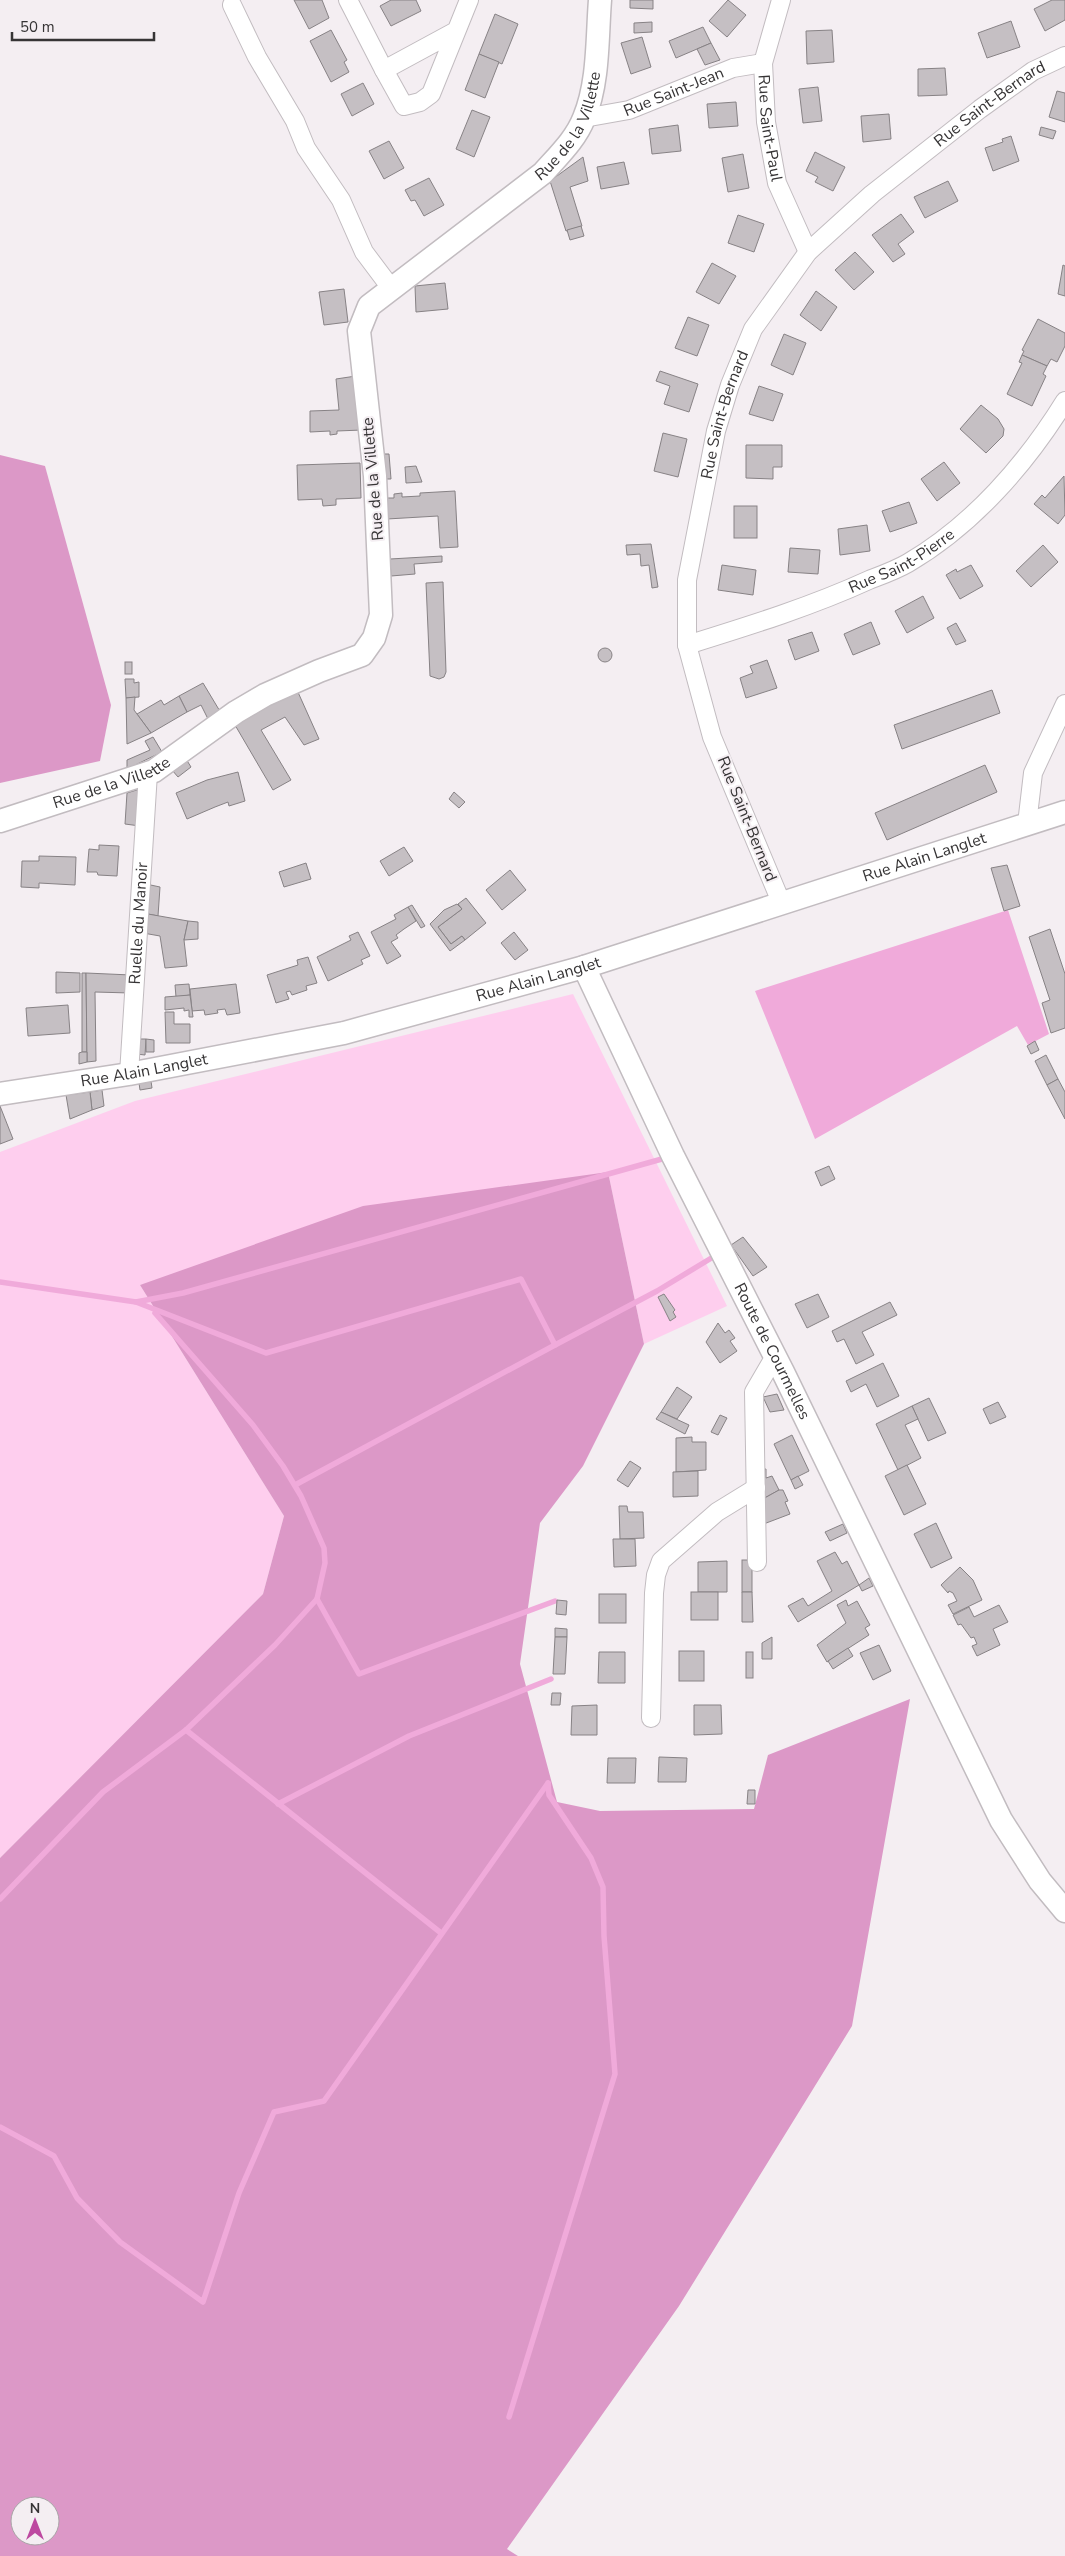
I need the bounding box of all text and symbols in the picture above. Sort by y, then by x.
scale bar [12,10,155,42]
text: 50 m [20,17,55,37]
street label: Rue Saint-Bernard [929,56,1049,152]
street label: Rue Saint-Jean [620,62,727,122]
street label: Rue de la Villette [531,70,606,186]
street label: Rue Saint-Paul [753,74,788,183]
street label: Rue Saint-Bernard [696,347,754,481]
street label: Rue de la Villette [357,416,389,542]
street label: Rue Saint-Pierre [845,524,959,599]
street label: Rue de la Villette [50,752,175,814]
street label: Rue Saint-Bernard [712,753,782,885]
street label: Rue Alain Langlet [860,827,989,887]
street label: Ruelle du Manoir [124,861,153,985]
street label: Rue Alain Langlet [473,951,604,1007]
street label: Rue Alain Langlet [79,1048,210,1092]
street label: Route de Courmelles [729,1279,816,1423]
north arrow [10,2496,60,2546]
text: N [30,2499,40,2518]

